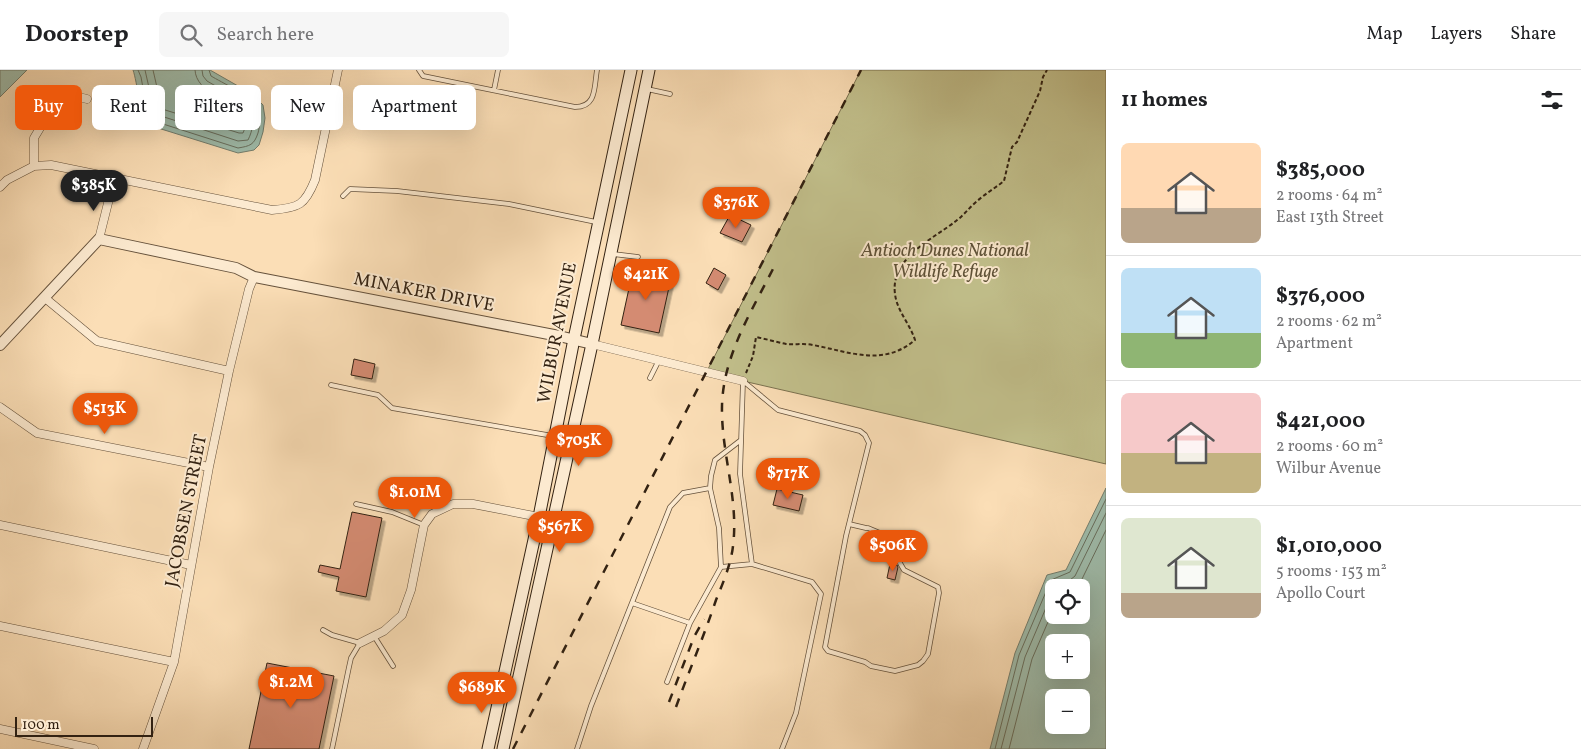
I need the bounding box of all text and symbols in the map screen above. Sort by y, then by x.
search box [159,12,509,57]
text: Doorstep [25,18,129,52]
icon: search [177,21,205,49]
text: Search here [217,22,314,48]
text: Map [1366,22,1402,47]
text: Layers [1430,22,1482,47]
text: Share [1510,22,1556,47]
chip: Buy [15,85,82,130]
chip: Rent [92,85,165,130]
chip: Filters [175,85,261,130]
chip: New [271,85,343,130]
chip: Apartment [353,85,476,130]
text: 11 homes [1121,86,1208,115]
icon: filters [1538,86,1566,114]
text: $385,000 [1276,156,1365,185]
icon: home [1161,163,1221,223]
pin: $385K [59,170,129,212]
text: $385K [72,175,116,197]
text: 2 rooms · 64 m² [1276,185,1383,207]
pin: $376K [701,186,771,229]
text: $376K [714,192,758,214]
text: East 13th Street [1276,207,1384,229]
park label: Antioch Dunes National Wildlife Refuge [860,239,1029,285]
pin: $421K [611,258,681,301]
street label: WILBUR AVENUE [532,260,584,406]
text: $421K [624,264,668,286]
street label: MINAKER DRIVE [352,267,497,319]
text: $376,000 [1276,282,1365,311]
icon: home [1161,288,1221,348]
text: 2 rooms · 62 m² [1276,311,1382,333]
text: Apartment [1276,333,1353,355]
pin: $513K [70,392,140,435]
text: $513K [84,398,126,420]
text: $421,000 [1276,407,1365,436]
icon: home [1161,413,1221,473]
pin: $705K [544,424,614,467]
text: $705K [556,430,602,452]
street label: JACOBSEN STREET [160,432,214,590]
text: 2 rooms · 60 m² [1276,436,1383,458]
pin: $717K [753,458,823,500]
text: Wilbur Avenue [1276,458,1381,480]
text: $717K [767,463,809,485]
pin: $1.01M [374,476,456,519]
text: $1.01M [389,482,441,504]
pin: $567K [525,510,595,553]
text: $567K [538,516,582,538]
pin: $506K [858,530,928,572]
text: $1,010,000 [1276,532,1382,561]
text: $506K [870,535,916,557]
icon: home [1161,538,1221,598]
text: 5 rooms · 153 m² [1276,561,1387,583]
map controls [1045,579,1090,734]
button: locate [1045,579,1090,624]
text: Apollo Court [1276,583,1366,605]
button: + [1045,634,1090,679]
pin: $1.2M [256,666,326,709]
text: $1.2M [269,672,313,694]
pin: $689K [447,672,517,714]
text: $689K [459,677,505,699]
button: − [1045,689,1090,734]
scale bar [15,714,152,737]
text: 100 m [22,716,60,735]

